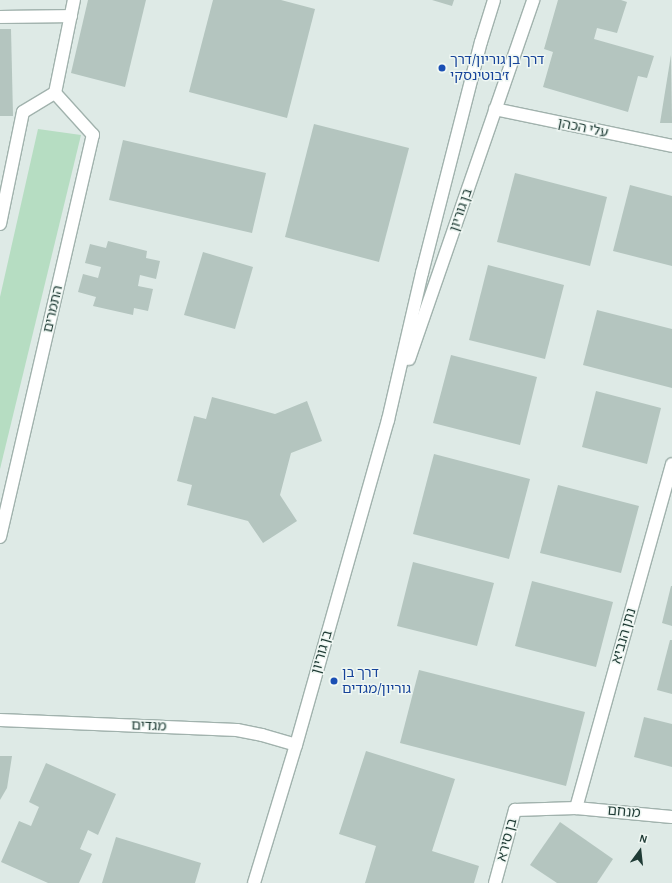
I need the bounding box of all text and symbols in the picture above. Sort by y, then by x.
place label: דרך בן גוריון/דרך ז׳בוטינסקי [450,52,544,84]
marker: דרך בן גוריון/דרך ז׳בוטינסקי [437,63,447,73]
street label: עלי הכהן [556,114,610,142]
street label: בן גוריון [446,186,476,234]
street label: התמרים [39,284,67,334]
street label: נתן הנביא [608,606,640,666]
street label: בן גוריון [308,628,336,676]
place label: דרך בן גוריון/מגדים [342,665,411,698]
marker: דרך בן גוריון/מגדים [329,676,339,686]
street label: מגדים [131,717,167,735]
street label: מנחם [607,802,641,822]
street label: בן סירא [493,817,521,863]
north arrow [620,831,660,871]
text: N [638,833,648,845]

